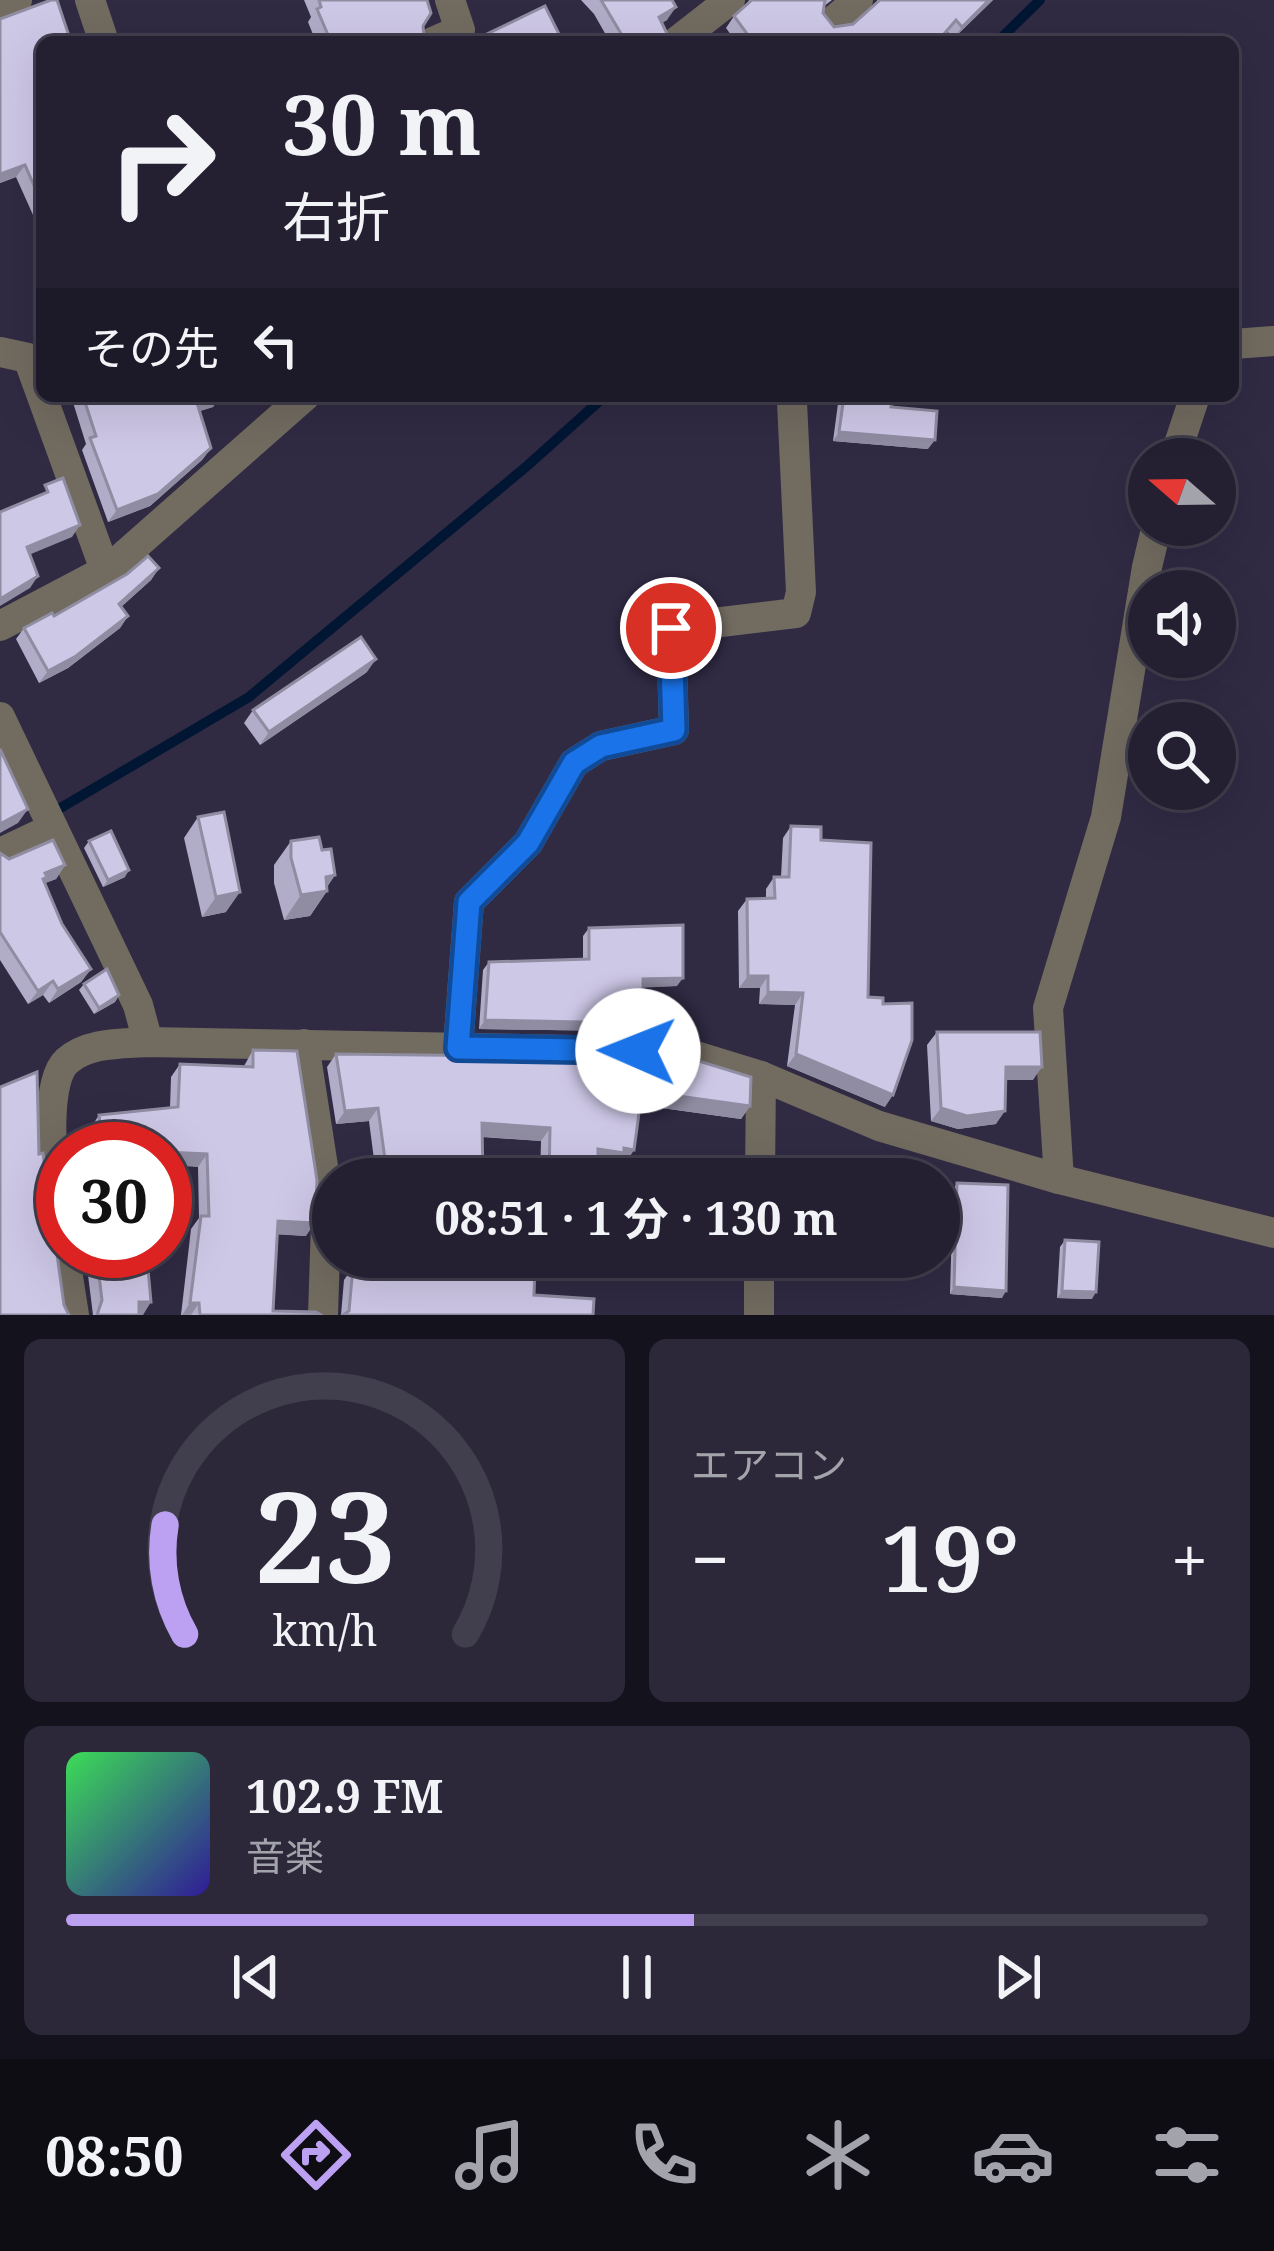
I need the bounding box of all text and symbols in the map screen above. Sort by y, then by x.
text: 30 m [282,65,482,180]
icon: right [84,84,240,240]
text: 右折 [282,179,390,253]
icon: left [243,312,309,378]
text: その先 [84,317,219,378]
north arrow [1128,438,1236,546]
map controls [1128,438,1236,810]
button: sound [1128,570,1236,678]
pin [620,577,722,679]
icon: arrive [638,595,704,661]
button: search [1128,702,1236,810]
position arrow [575,988,701,1114]
speed limit sign: 30 [36,1122,192,1278]
text: 08:51 · 1 分 · 130 m [434,1187,838,1248]
text: エアコン [691,1437,847,1490]
text: 23 [254,1450,395,1620]
text: 19° [881,1496,1019,1618]
text: − [691,1513,729,1603]
text: + [1171,1513,1208,1603]
text: km/h [272,1599,377,1658]
text: 102.9 FM [246,1765,443,1826]
text: 音楽 [246,1829,324,1882]
icon: previous [223,1944,289,2010]
icon: pause [604,1944,670,2010]
icon: next [985,1944,1051,2010]
icon: directions [274,2113,358,2197]
icon: music [448,2113,532,2197]
icon: phone [622,2113,706,2197]
icon: climate [796,2113,880,2197]
icon: car [971,2113,1055,2197]
icon: filters [1145,2113,1229,2197]
text: 08:50 [45,2118,184,2192]

